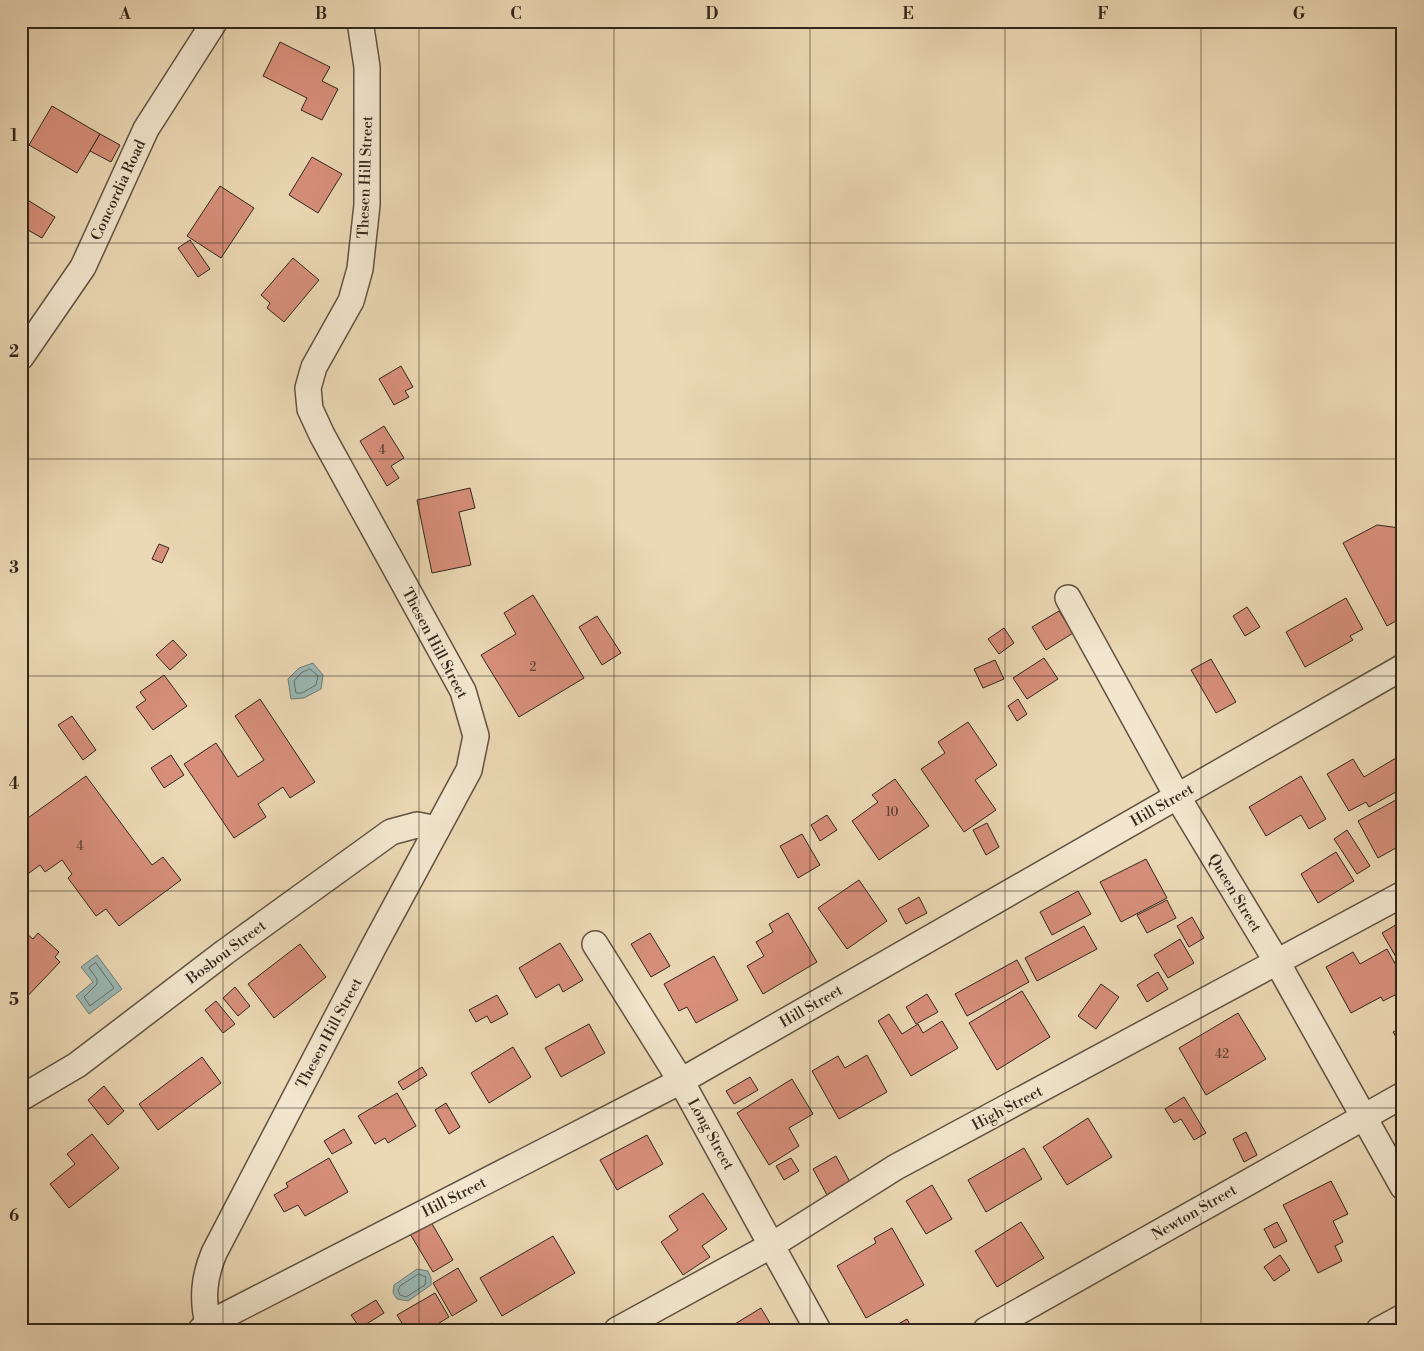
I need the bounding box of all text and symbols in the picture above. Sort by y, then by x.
text: A [118,4,131,24]
text: B [315,4,327,24]
text: C [510,4,522,24]
text: D [706,4,719,24]
text: E [902,4,914,24]
text: F [1097,4,1109,24]
text: G [1293,4,1306,24]
street label: Thesen Hill Street [354,115,377,239]
text: 1 [10,126,18,146]
street label: Concordia Road [87,136,150,244]
text: 2 [9,342,19,362]
house number: 4 [378,443,386,458]
text: 3 [9,558,19,578]
street label: Thesen Hill Street [397,585,472,702]
house number: 2 [530,660,537,675]
text: 4 [9,774,20,794]
street label: Hill Street [1127,779,1198,831]
house number: 10 [886,805,898,820]
house number: 4 [76,839,84,854]
street label: Queen Street [1204,851,1266,937]
street label: Bosbou Street [182,916,270,989]
street label: Thesen Hill Street [292,974,367,1092]
street label: Hill Street [776,980,847,1032]
text: 5 [9,990,19,1010]
house number: 42 [1215,1047,1229,1062]
street label: High Street [969,1082,1047,1135]
street label: Long Street [683,1095,738,1174]
street label: Hill Street [419,1173,490,1222]
street label: Newton Street [1148,1180,1241,1244]
text: 6 [9,1206,19,1226]

